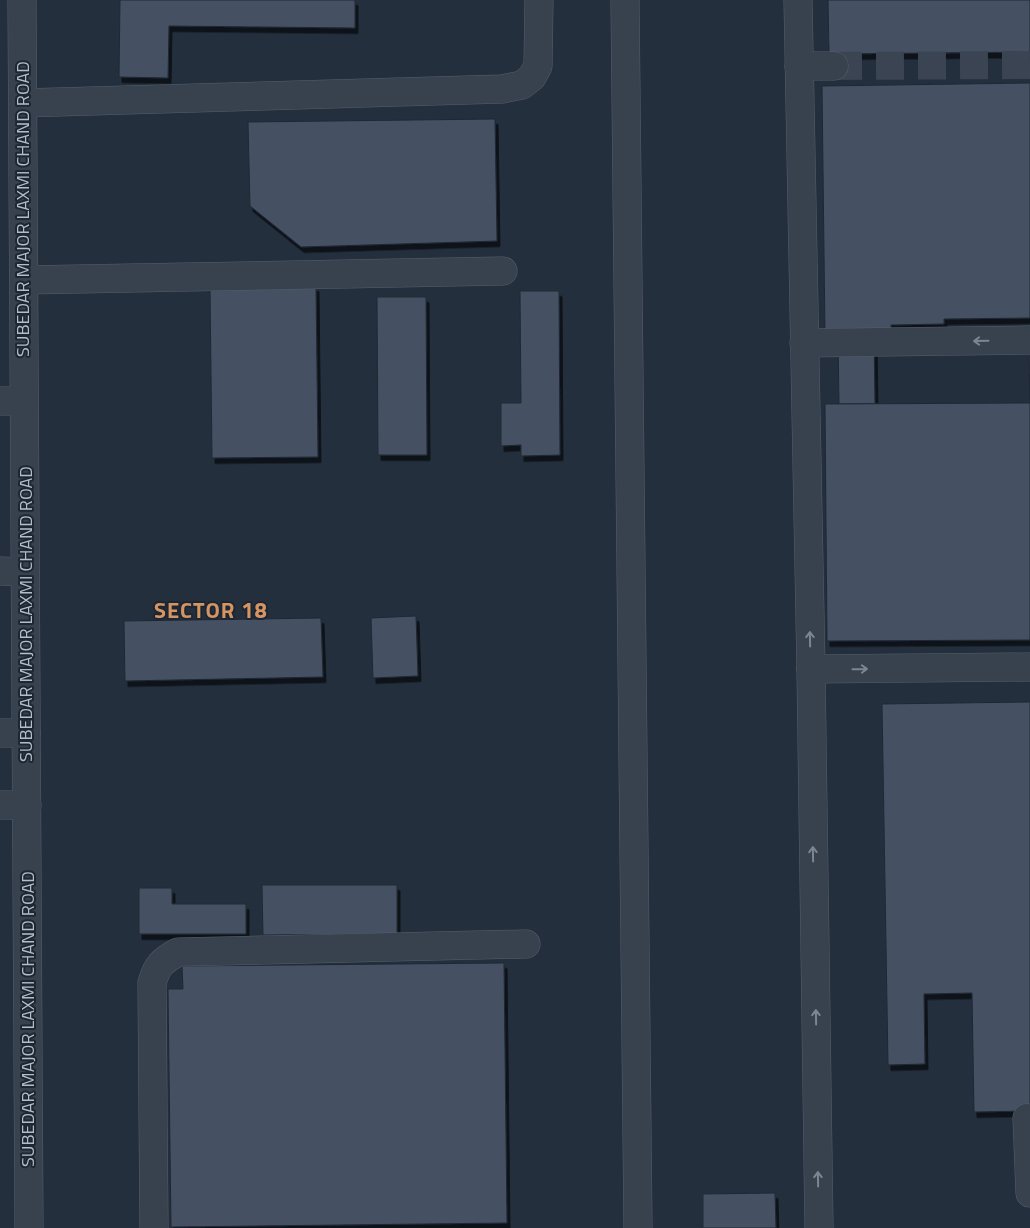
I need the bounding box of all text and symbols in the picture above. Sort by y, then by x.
street label: SUBEDAR MAJOR LAXMI CHAND ROAD [9,61,36,357]
one-way arrow [974,336,990,346]
street label: SUBEDAR MAJOR LAXMI CHAND ROAD [12,466,39,762]
district label: SECTOR 18 [154,593,268,627]
one-way arrow [806,632,815,648]
one-way arrow [852,664,868,673]
one-way arrow [808,847,818,863]
street label: SUBEDAR MAJOR LAXMI CHAND ROAD [14,871,41,1167]
one-way arrow [811,1009,820,1025]
one-way arrow [813,1172,823,1188]

